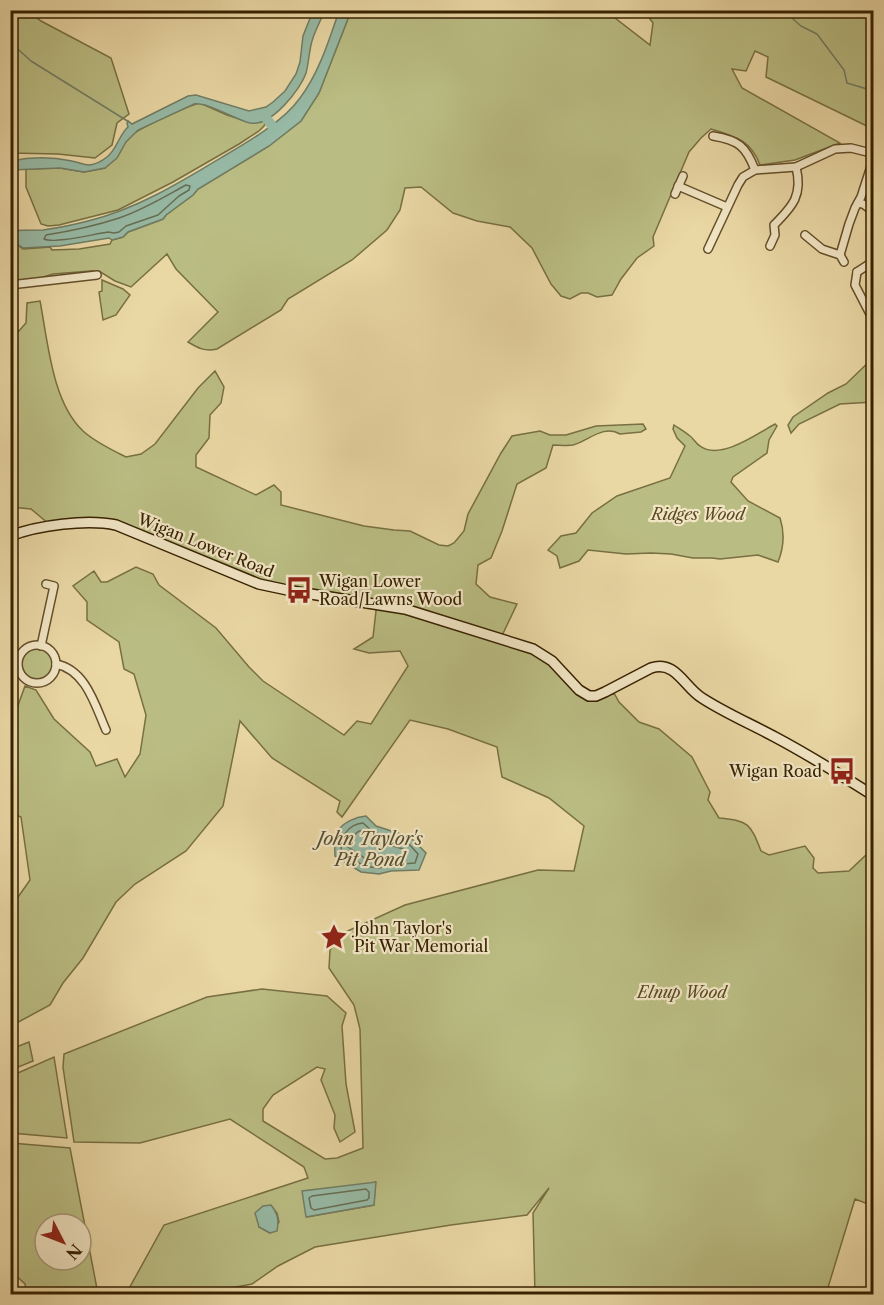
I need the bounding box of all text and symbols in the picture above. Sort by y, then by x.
park label: Ridges Wood [649,504,746,524]
street label: Wigan Lower Road [134,508,277,582]
place label: Wigan Lower Road/Lawns Wood [318,571,463,609]
bus stop icon: Wigan Lower Road/Lawns Wood [284,575,314,605]
bus stop icon: Wigan Road [827,756,857,786]
place label: Wigan Road [728,761,822,781]
water label: John Taylor's Pit Pond [312,828,423,871]
place label: John Taylor's Pit War Memorial [351,918,488,956]
place icon: John Taylor's Pit War Memorial [319,922,349,952]
park label: Elnup Wood [635,982,728,1002]
north arrow [33,1212,93,1272]
text: N [62,1240,86,1264]

